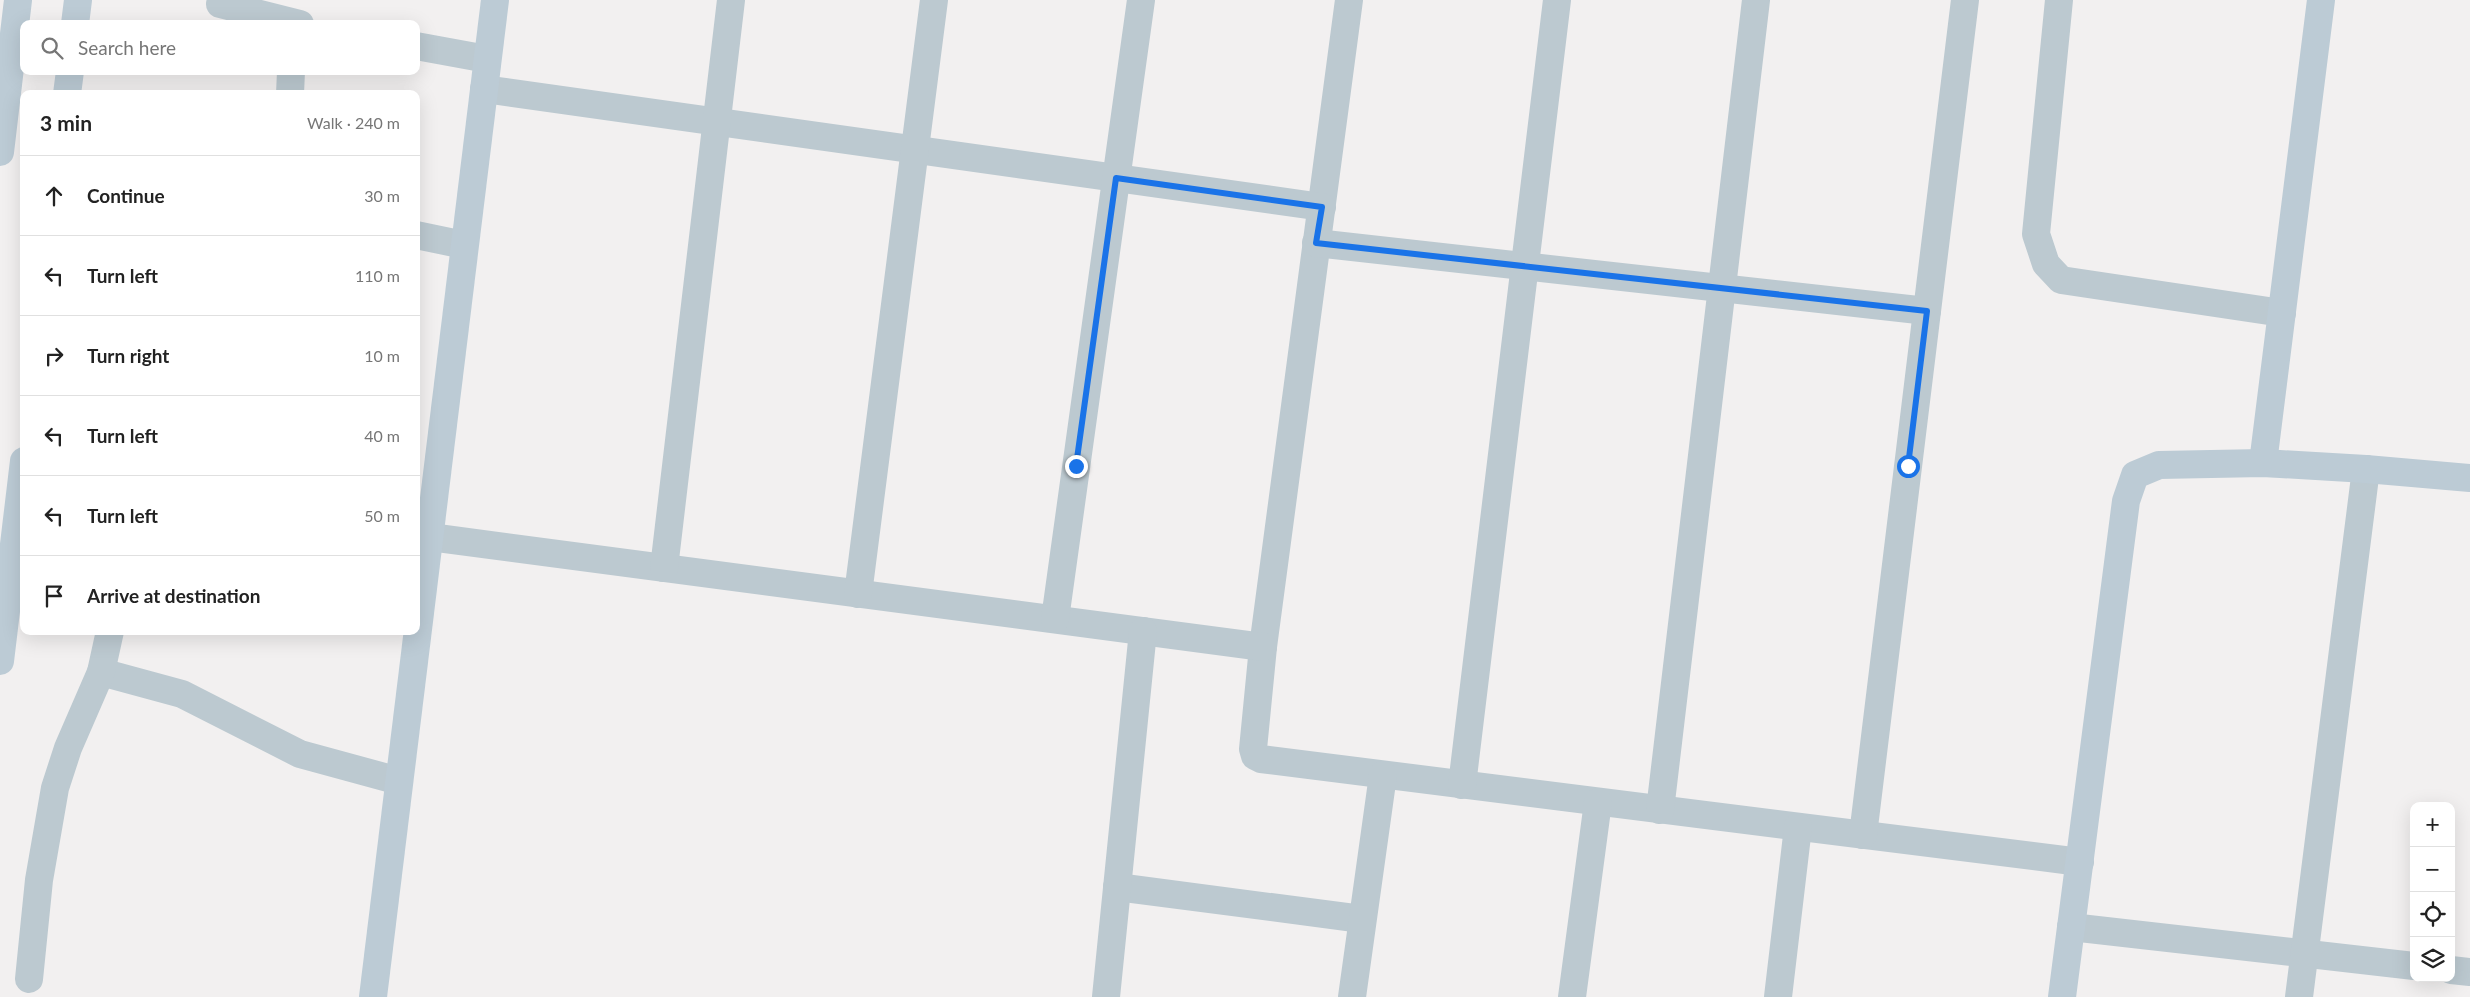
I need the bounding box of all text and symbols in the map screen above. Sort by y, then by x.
search box [20,20,420,75]
icon: search [38,34,66,62]
text: Search here [78,36,176,59]
text: 3 min [40,110,92,135]
text: Walk · 240 m [307,113,400,132]
icon: ahead [40,182,68,210]
text: Continue [87,184,165,207]
text: 30 m [364,186,400,205]
icon: left [40,262,68,290]
text: Turn left [87,264,158,287]
text: 110 m [355,266,400,285]
icon: right [40,342,68,370]
text: Turn right [87,344,169,367]
text: 10 m [364,346,400,365]
icon: left [40,422,68,450]
text: Turn left [87,424,158,447]
text: 40 m [364,426,400,445]
route end [1065,455,1088,478]
route start [1897,455,1920,478]
icon: left [40,502,68,530]
text: Turn left [87,504,158,527]
text: 50 m [364,506,400,525]
icon: arrive [40,582,68,610]
text: Arrive at destination [87,584,260,607]
map controls [2410,802,2455,982]
button: + [2410,802,2455,847]
button: − [2410,847,2455,892]
button: locate [2410,892,2455,937]
button: layers [2410,937,2455,982]

